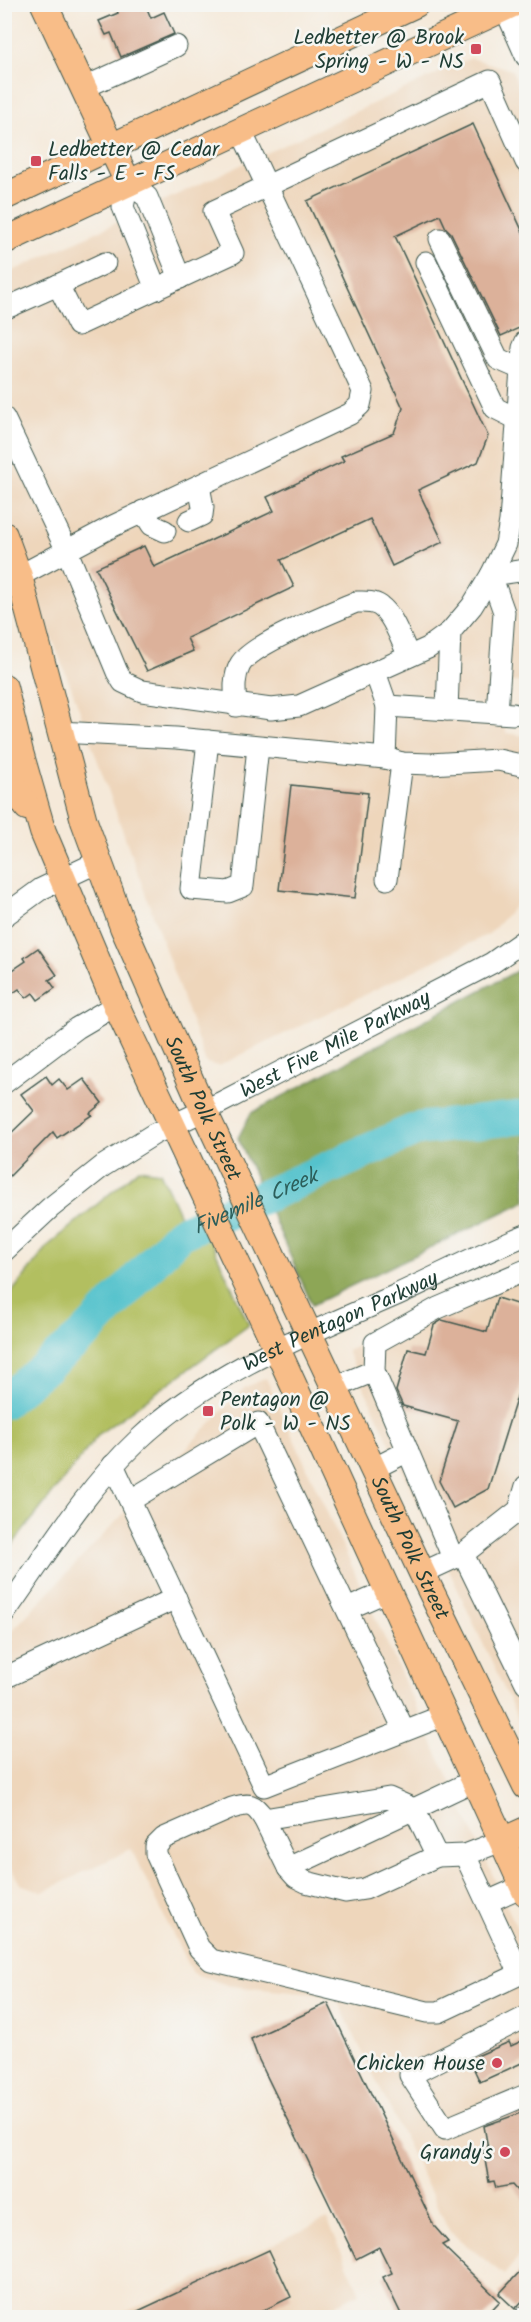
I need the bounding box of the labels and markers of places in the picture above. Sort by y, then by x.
place label: Ledbetter @ Brook Spring - W - NS [293,22,464,79]
marker: Ledbetter @ Brook Spring - W - NS [469,42,483,56]
place label: Ledbetter @ Cedar Falls - E - FS [48,134,220,191]
marker: Ledbetter @ Cedar Falls - E - FS [29,154,43,168]
place label: Pentagon @ Polk - W - NS [220,1384,351,1441]
marker: Pentagon @ Polk - W - NS [201,1404,215,1418]
place label: Chicken House [356,2048,486,2081]
marker: Chicken House [490,2056,504,2070]
place label: Grandy's [420,2137,493,2170]
marker: Grandy's [498,2145,512,2159]

